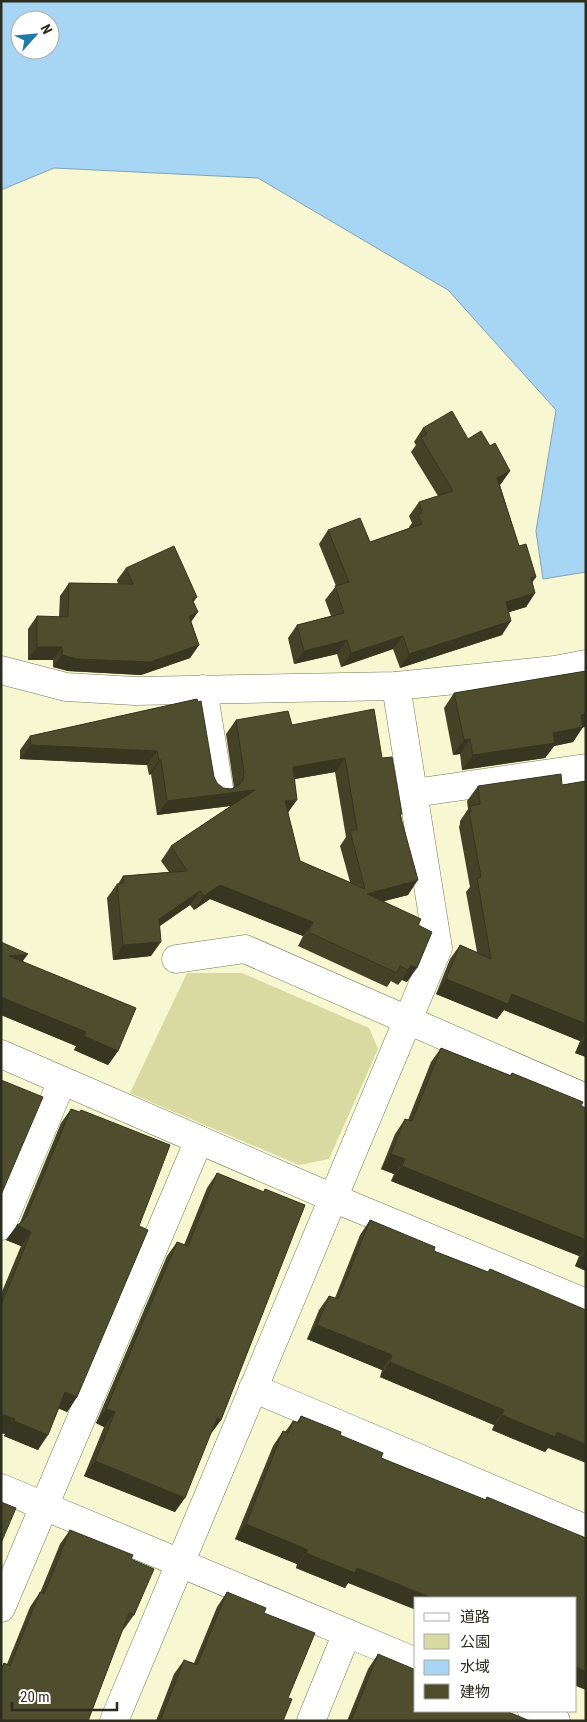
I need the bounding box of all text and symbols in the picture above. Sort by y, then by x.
north arrow [10,10,60,60]
text: N [38,22,56,37]
legend [414,1597,577,1712]
text: 道路 [460,1608,490,1626]
text: 公園 [460,1633,490,1651]
text: 水域 [460,1658,490,1676]
scale bar [12,1680,118,1712]
text: 建物 [460,1683,490,1701]
text: 20 m [20,1688,50,1706]

